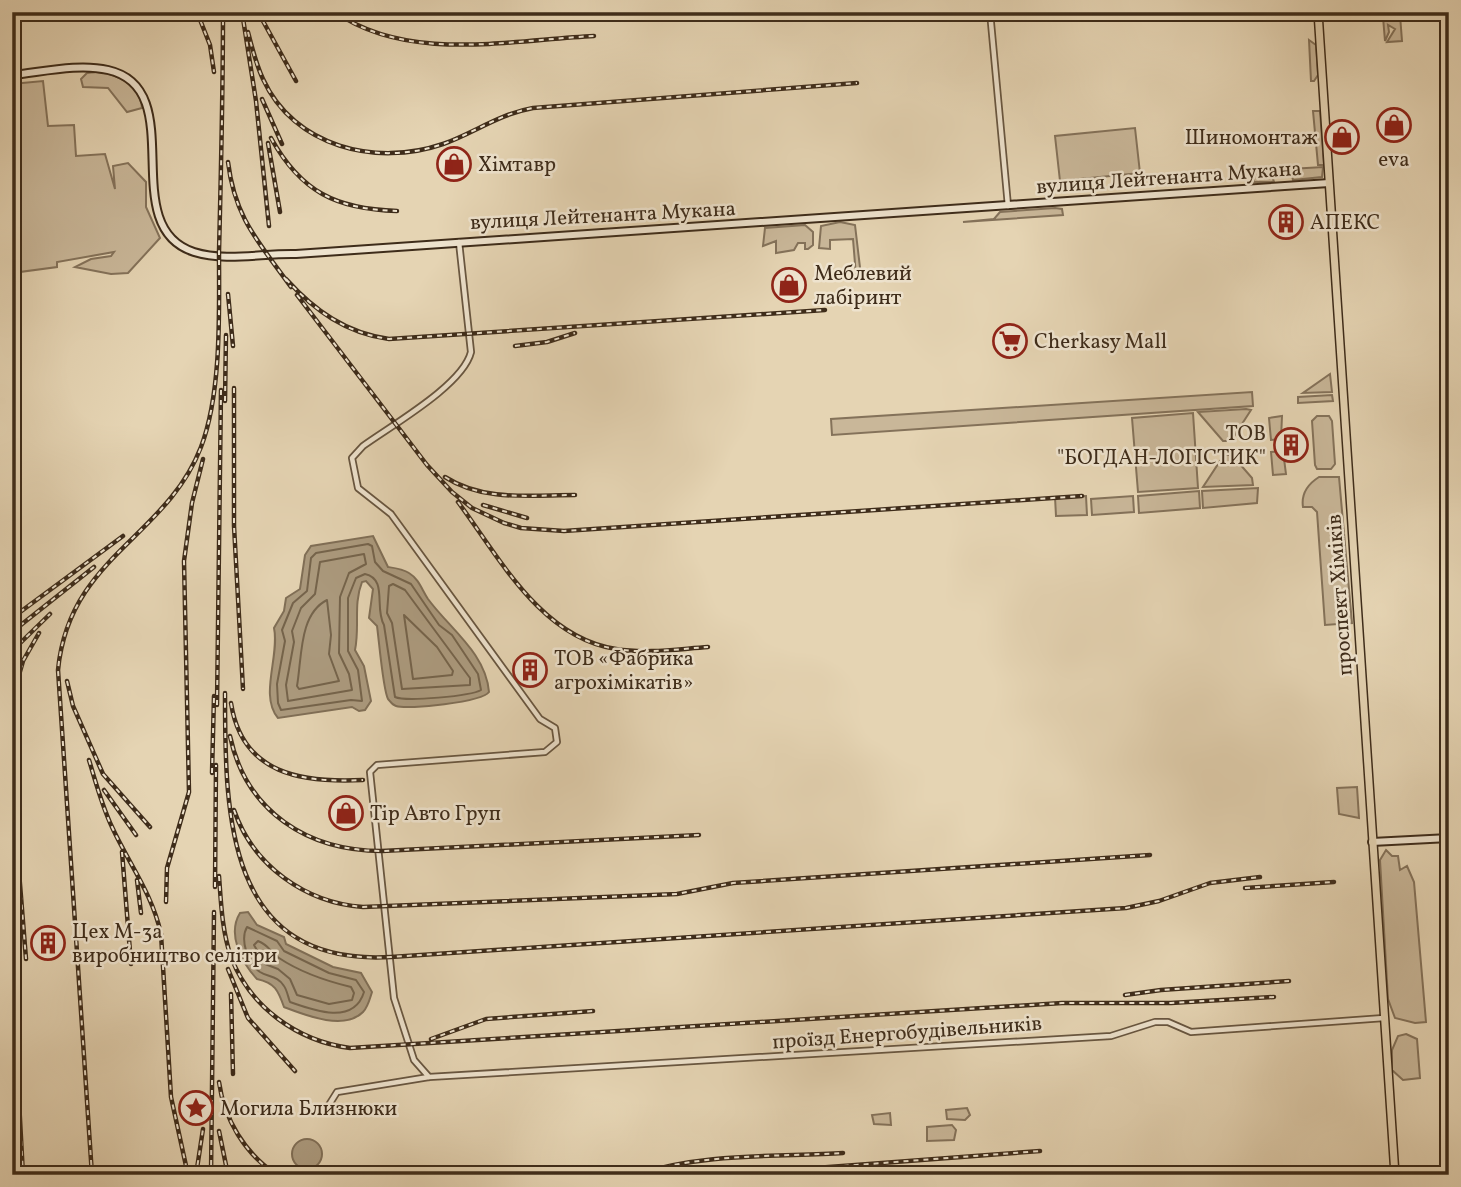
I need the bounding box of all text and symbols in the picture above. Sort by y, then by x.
shop icon: eva [1375,106,1413,144]
shop icon: Шиномонтаж [1323,118,1361,156]
place label: Шиномонтаж [1185,124,1318,153]
shop icon: Хімтавр [435,145,473,183]
place label: eva [1378,146,1410,175]
place label: Хімтавр [478,151,556,180]
street label: вулиця Лейтенанта Мукана [1035,155,1303,202]
street label: вулиця Лейтенанта Мукана [469,195,737,238]
building icon: АПЕКС [1267,203,1305,241]
place label: АПЕКС [1310,209,1380,238]
place label: Меблевий лабіринт [814,260,912,313]
shop icon: Меблевий лабіринт [770,266,808,304]
supermarket icon: Cherkasy Mall [991,322,1029,360]
place label: Cherkasy Mall [1034,328,1167,357]
place label: ТОВ "БОГДАН-ЛОГІСТИК" [1057,420,1266,473]
building icon: ТОВ "БОГДАН-ЛОГІСТИК" [1272,426,1310,464]
street label: проспект Хіміків [1320,513,1361,677]
place label: ТОВ «Фабрика агрохімікатів» [554,645,694,698]
building icon: ТОВ «Фабрика агрохімікатів» [511,651,549,689]
shop icon: Тір Авто Груп [327,794,365,832]
place label: Тір Авто Груп [370,800,501,829]
place label: Цех М-3а виробництво селітри [72,918,278,971]
building icon: Цех М-3а виробництво селітри [29,924,67,962]
street label: проїзд Енергобудівельників [771,1010,1043,1057]
place icon: Могила Близнюки [177,1089,215,1127]
place label: Могила Близнюки [220,1095,398,1124]

